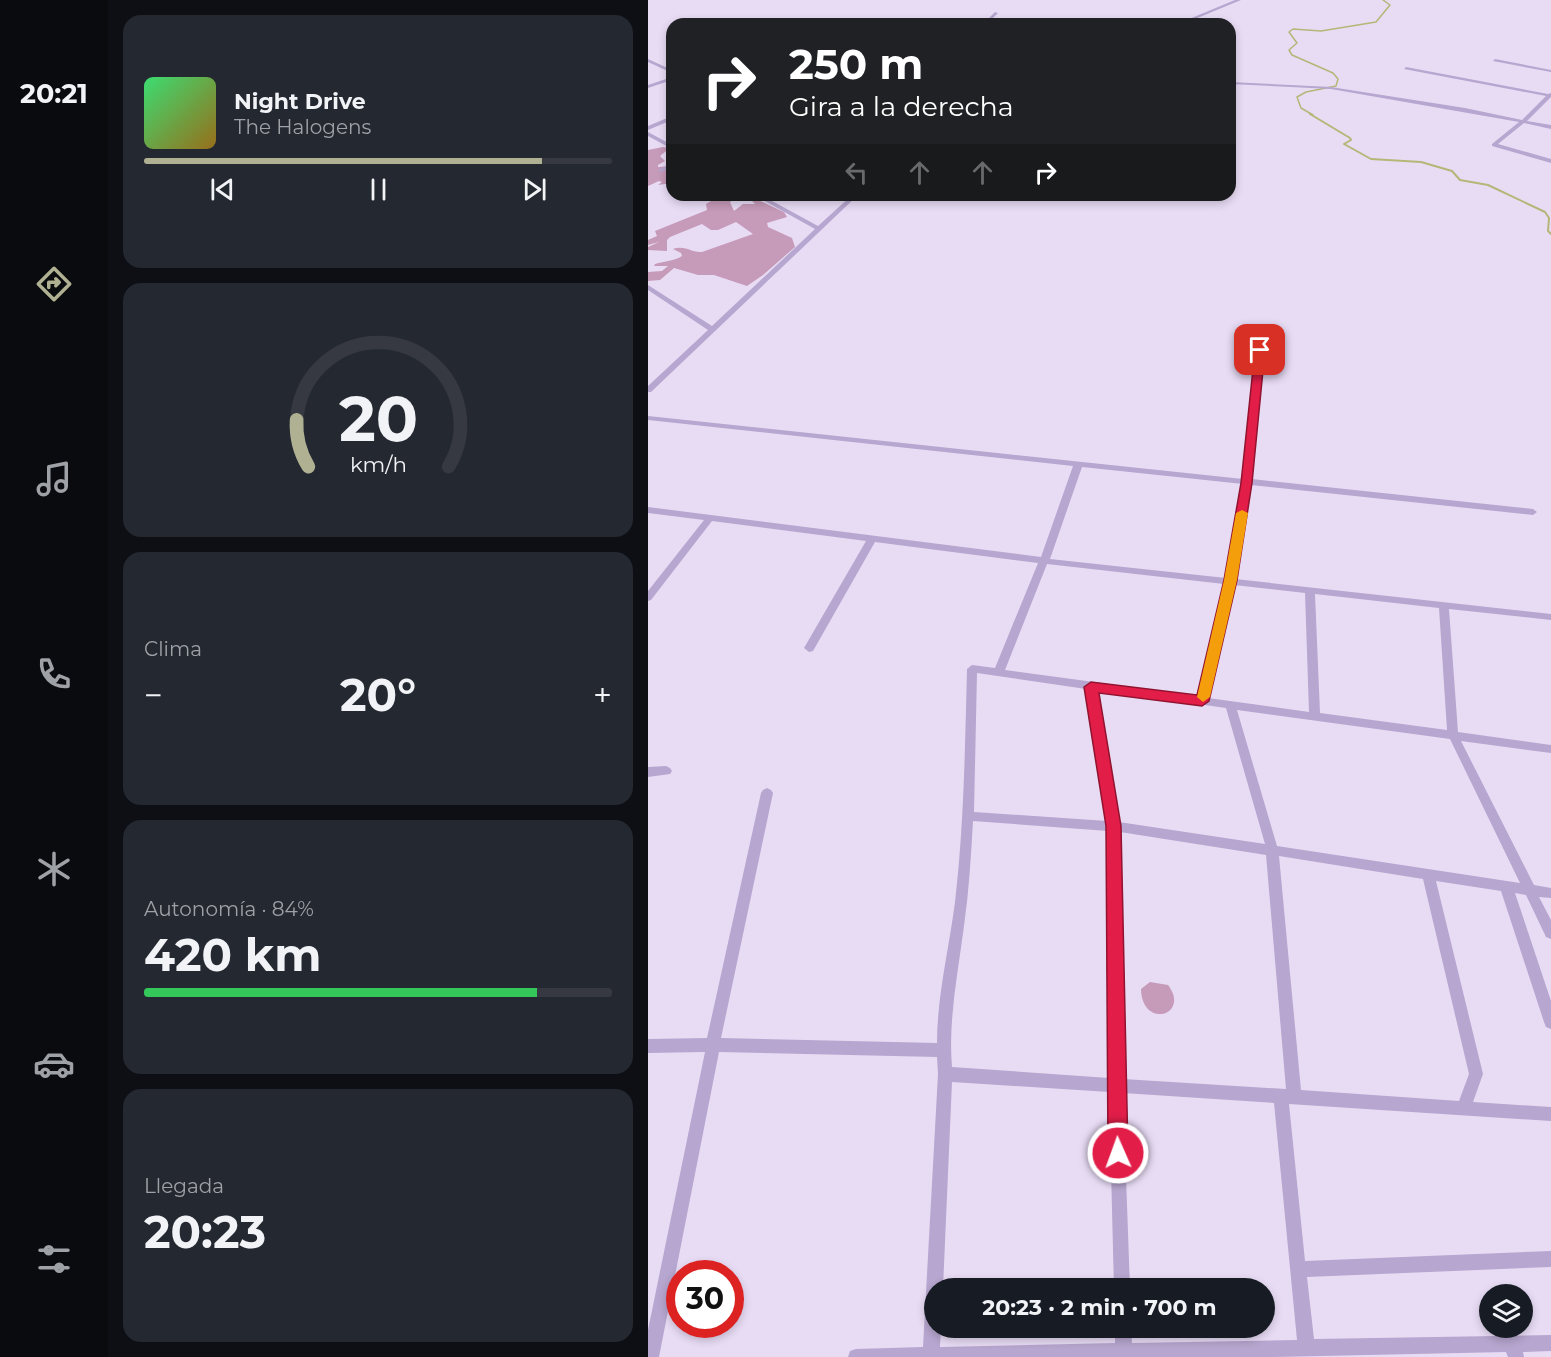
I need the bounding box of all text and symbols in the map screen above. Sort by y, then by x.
text: 250 m [789,38,923,90]
icon: right [690,42,768,120]
text: 20:21 [20,77,88,110]
text: Night Drive [234,88,366,115]
text: Gira a la derecha [789,90,1014,123]
text: The Halogens [234,115,371,139]
icon: left [840,156,873,189]
icon: ahead [903,156,936,189]
icon: ahead [966,156,999,189]
icon: right [1029,156,1062,189]
icon: previous [206,173,239,206]
icon: pause [362,173,395,206]
icon: next [518,173,551,206]
icon: directions [33,263,75,305]
pin [1234,324,1285,375]
icon: arrive [1243,333,1276,366]
text: 20 [338,381,418,457]
text: km/h [349,452,407,478]
icon: music [33,458,75,500]
text: Clima [144,637,202,661]
icon: phone [33,653,75,695]
text: 20° [340,667,416,722]
text: − [144,675,163,715]
text: + [593,675,612,715]
icon: climate [33,848,75,890]
text: Autonomía · 84% [144,897,314,921]
text: 420 km [144,927,321,982]
icon: car [33,1043,75,1085]
position arrow [1086,1121,1150,1185]
text: Llegada [144,1174,224,1198]
text: 20:23 [144,1204,266,1259]
icon: filters [33,1238,75,1280]
speed limit sign: 30 [666,1260,744,1338]
map controls [1479,1284,1533,1338]
button: layers [1479,1284,1533,1338]
text: 20:23 · 2 min · 700 m [982,1294,1217,1321]

